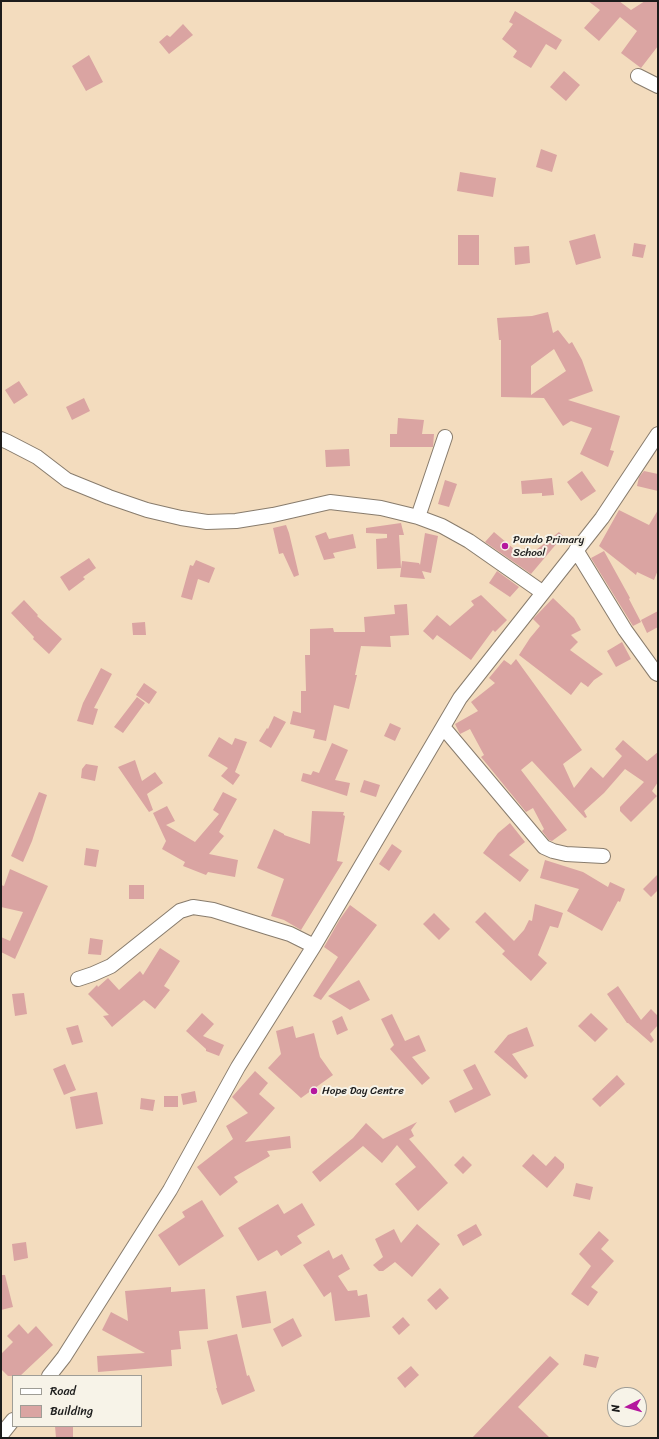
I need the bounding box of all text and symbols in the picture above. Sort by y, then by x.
place label: Pundo Primary School [513,533,584,559]
marker: Pundo Primary School [500,541,510,551]
place label: Hope Day Centre [322,1084,404,1098]
marker: Hope Day Centre [309,1086,319,1096]
legend [12,1375,142,1427]
text: Road [50,1380,76,1402]
north arrow [607,1387,647,1427]
text: Building [50,1400,93,1422]
text: N [606,1403,625,1413]

